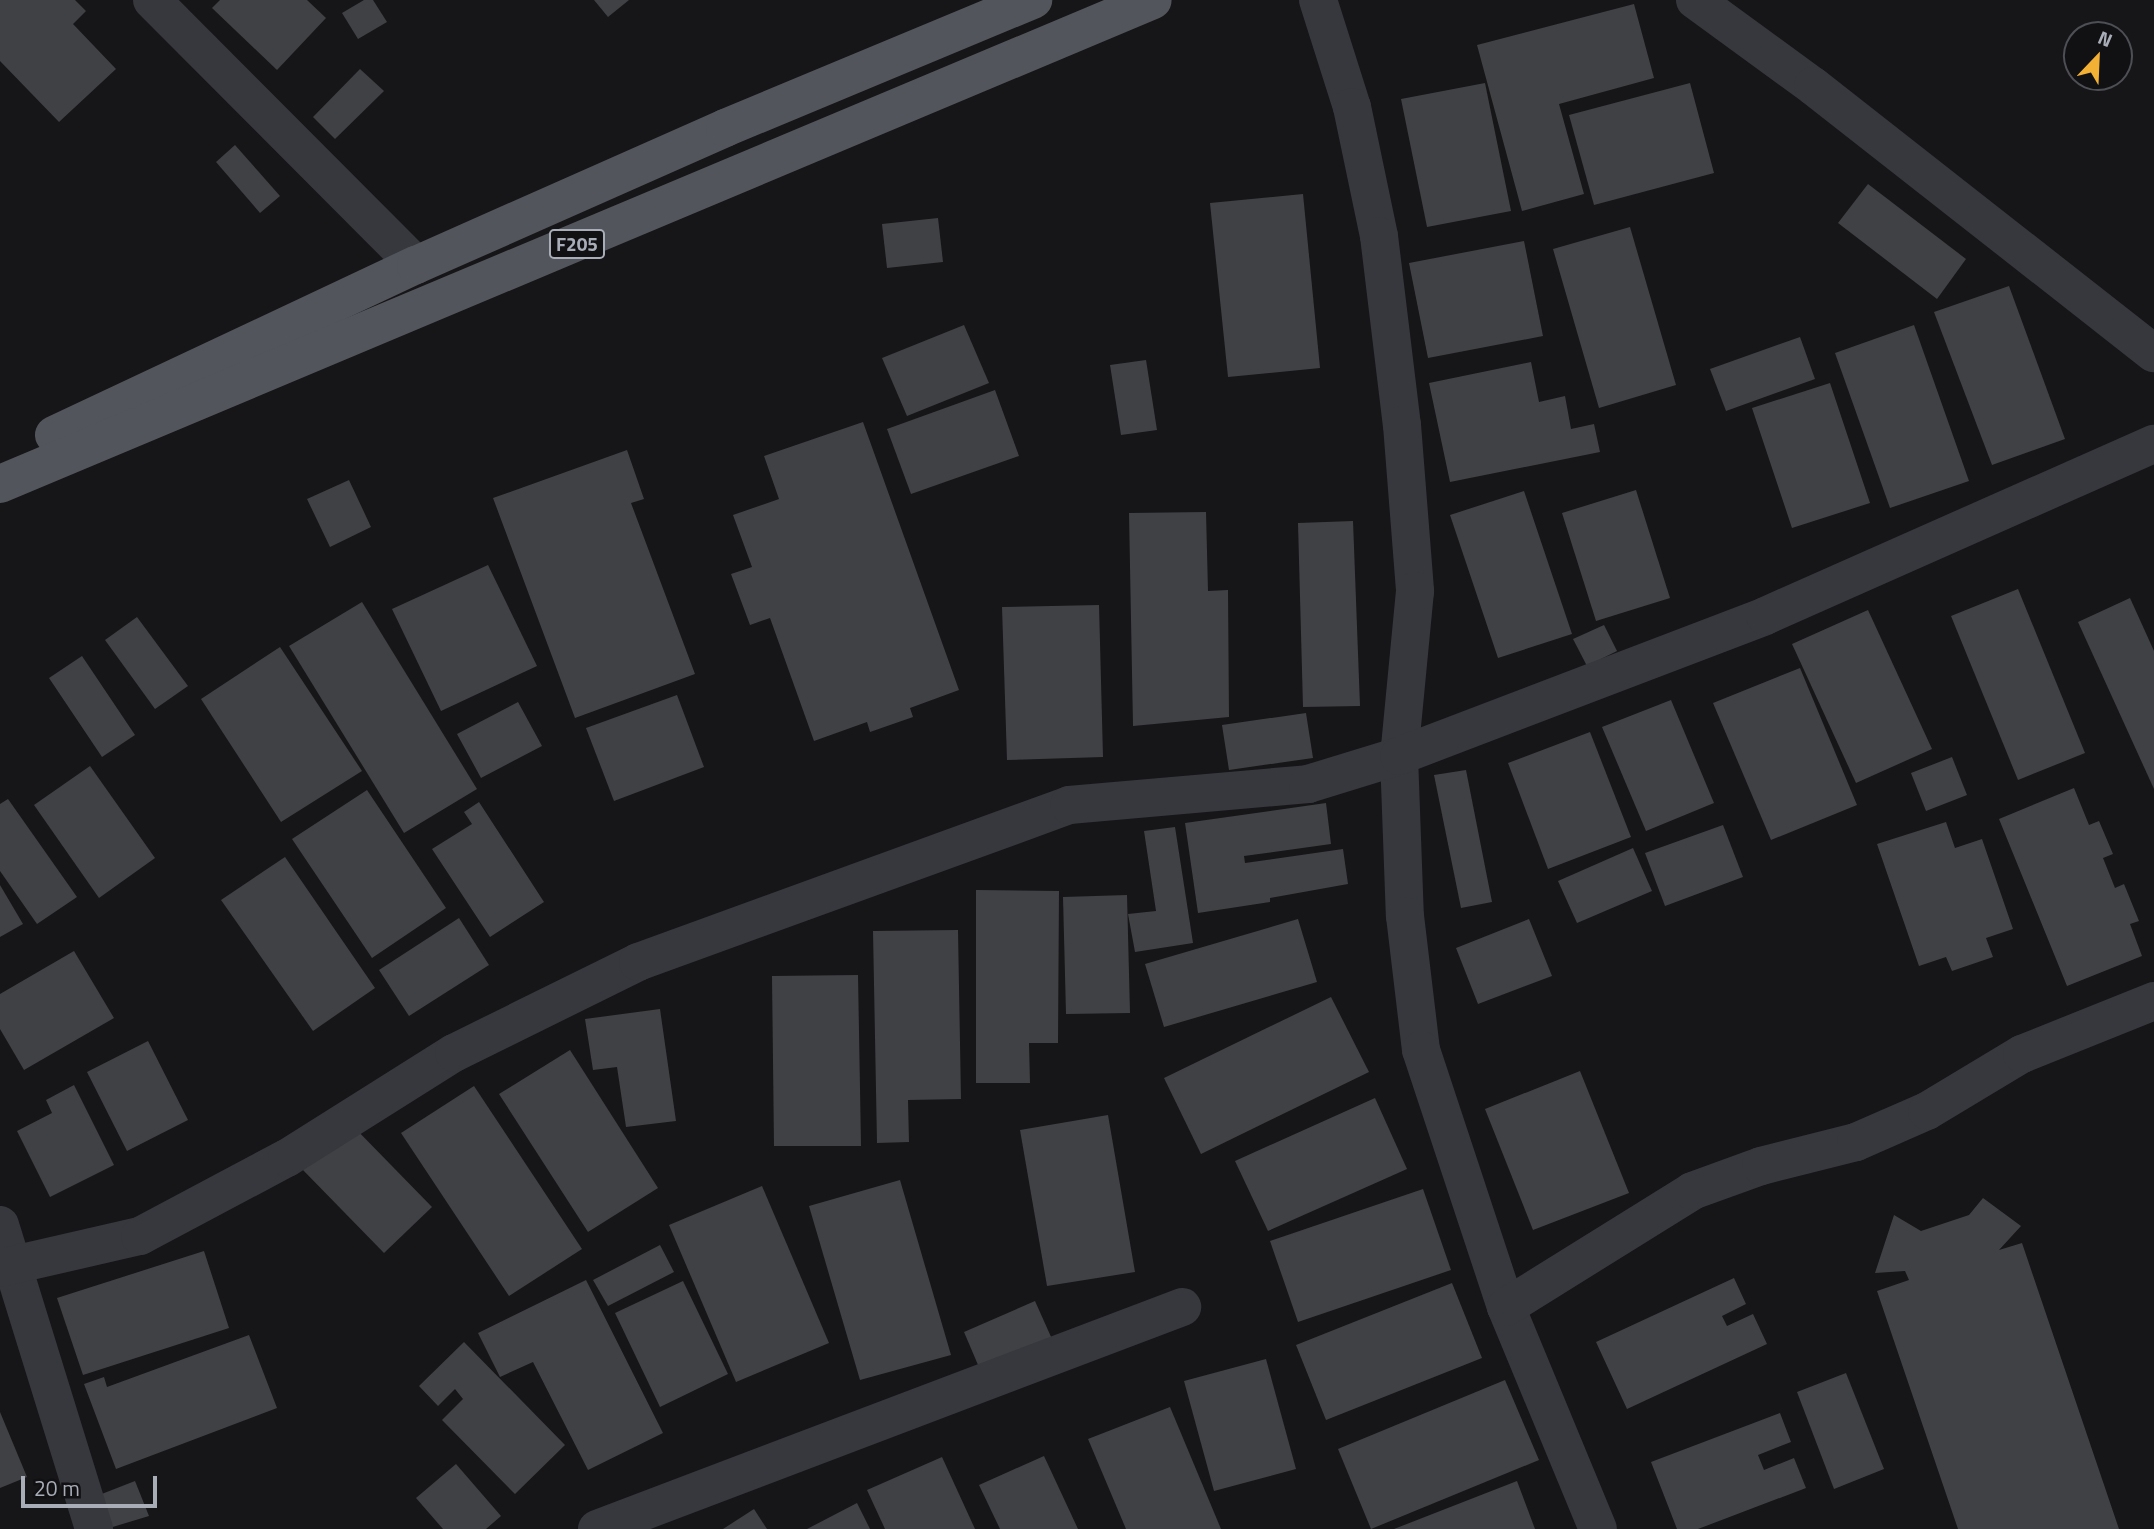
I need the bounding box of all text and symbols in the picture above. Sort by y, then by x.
north arrow [2063,21,2133,91]
text: N [2094,22,2117,54]
road number: F205 [547,228,607,260]
scale bar [24,1462,161,1506]
text: 20 m [34,1472,80,1504]

